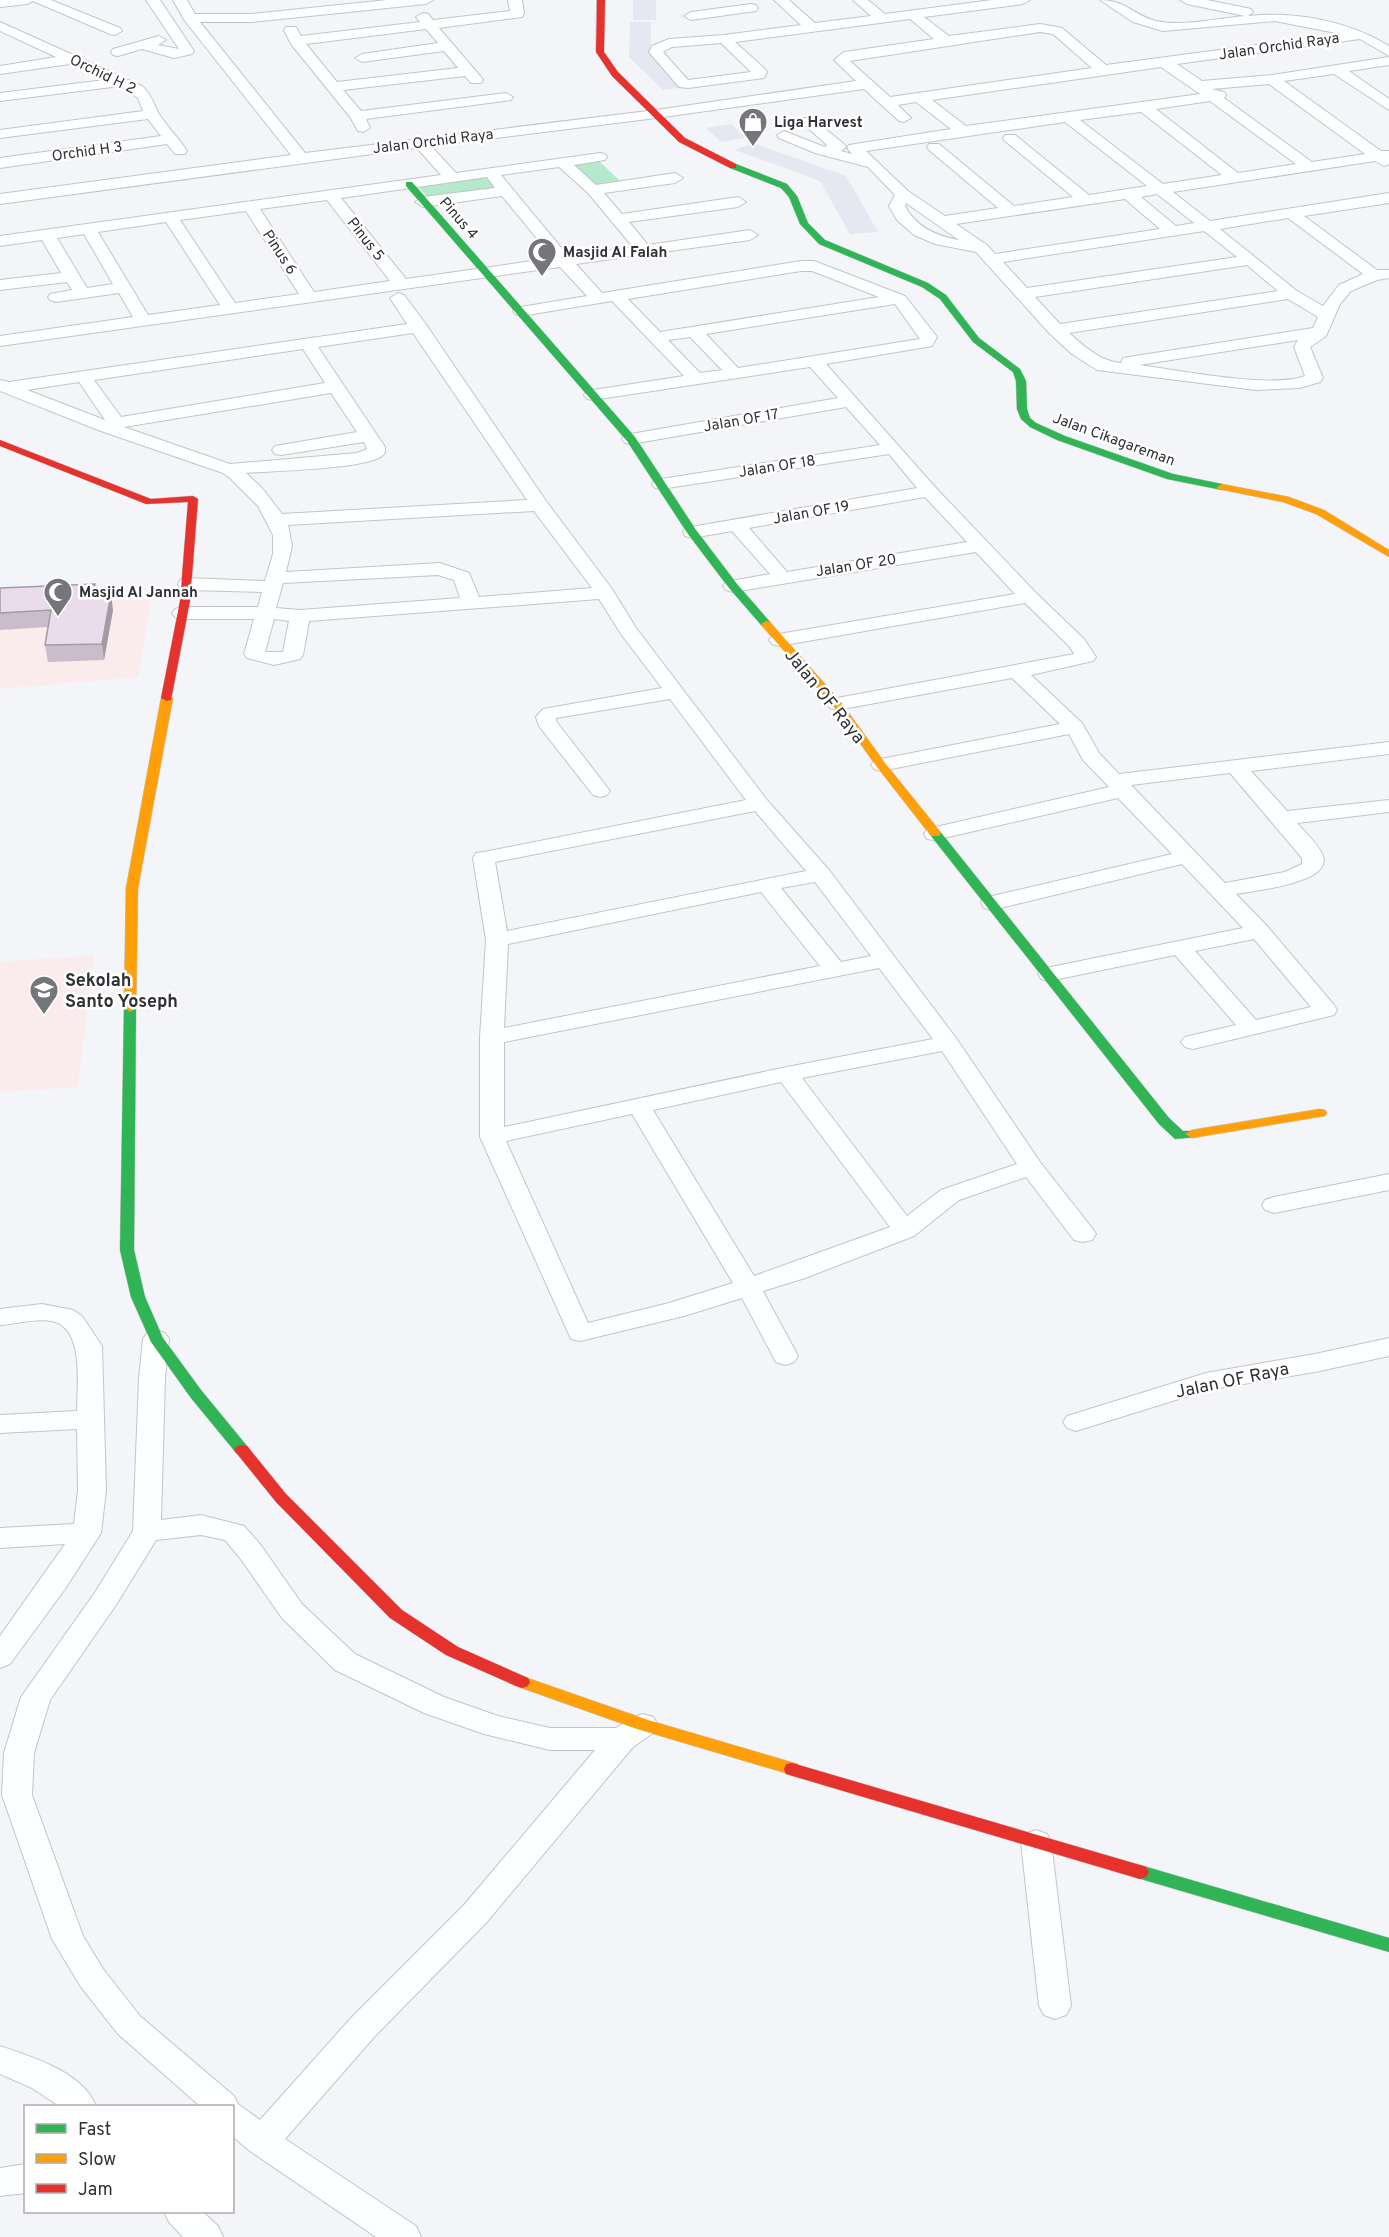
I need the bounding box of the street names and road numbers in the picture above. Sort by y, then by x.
street label: Jalan Orchid Raya [1218,30,1341,65]
street label: Orchid H 2 [66,51,139,100]
street label: Jalan Orchid Raya [372,126,495,159]
street label: Orchid H 3 [51,138,124,167]
street label: Pinus 4 [434,194,481,244]
street label: Pinus 5 [342,214,388,265]
street label: Pinus 6 [257,227,300,279]
street label: Jalan OF 17 [702,405,781,437]
street label: Jalan Cikagareman [1050,409,1177,471]
street label: Jalan OF 18 [737,452,817,483]
street label: Jalan OF 19 [771,497,851,530]
street label: Jalan OF 20 [814,551,898,582]
street label: Jalan OF Raya [779,645,869,749]
street label: Jalan OF Raya [1174,1358,1291,1405]

